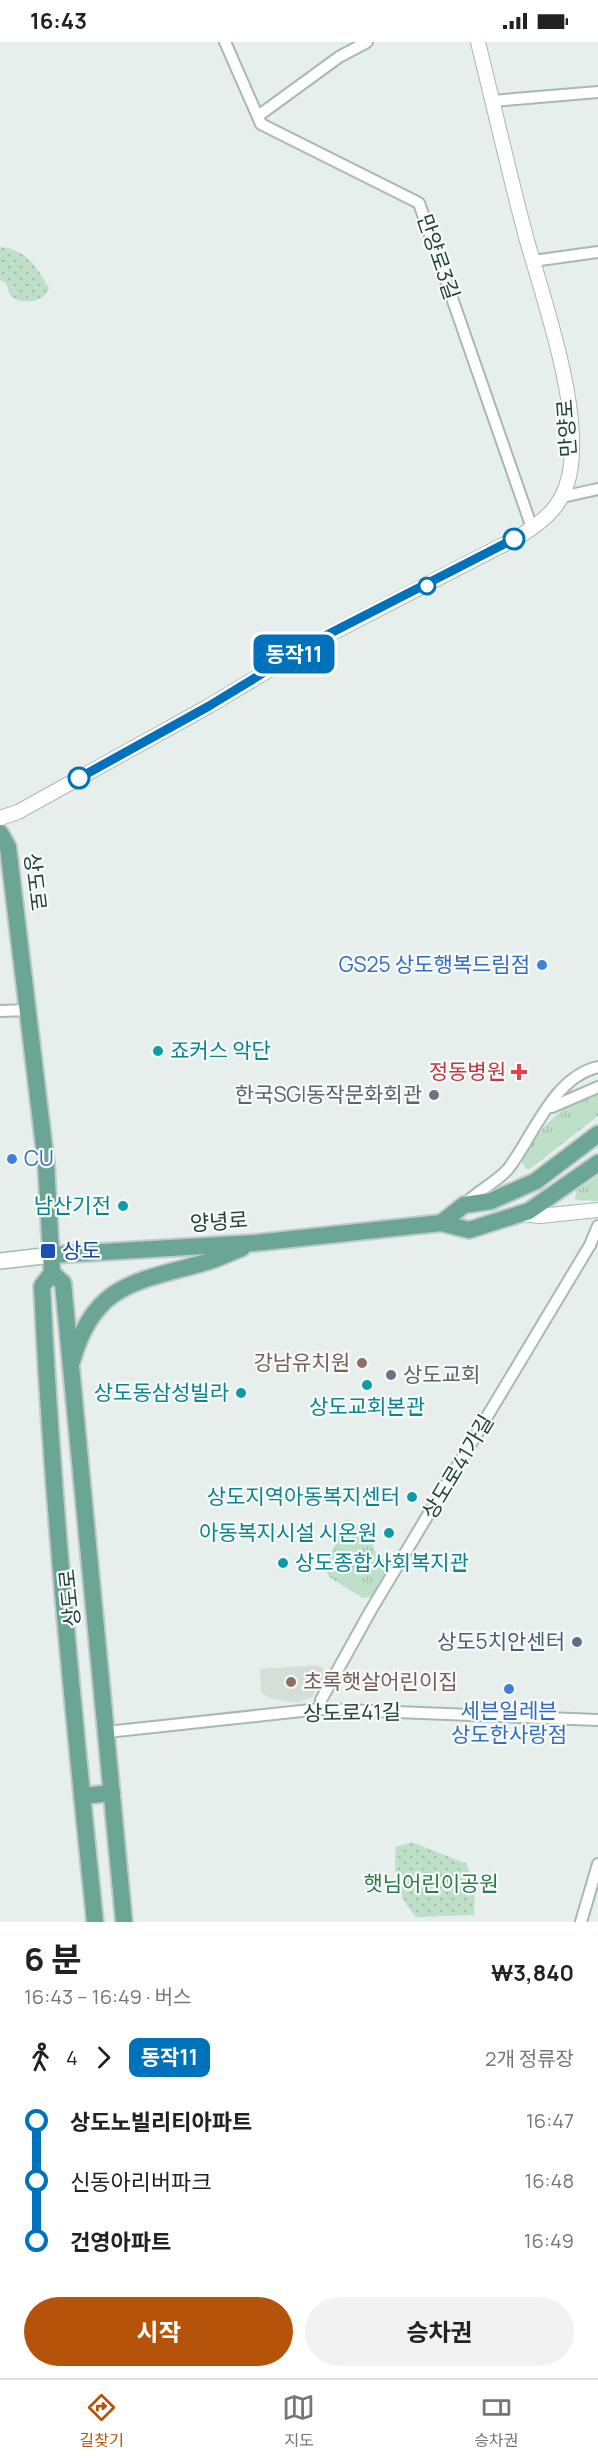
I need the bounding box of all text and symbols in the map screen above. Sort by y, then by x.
text: 16:43 [30,6,87,36]
street label: 만양로3길 [411,210,467,303]
street label: 만양로 [550,398,582,458]
unlabelled marker [503,528,525,550]
unlabelled marker [418,577,436,595]
line badge: 동작11 [252,634,336,674]
text: 동작11 [265,640,323,668]
unlabelled marker [68,767,90,789]
street label: 상도로 [19,851,53,912]
place label: GS25 상도행복드림점 [339,950,530,978]
marker: GS25 상도행복드림점 [535,958,549,972]
place label: 죠커스 악단 [170,1036,271,1064]
marker: 죠커스 악단 [151,1044,165,1058]
place label: 정동병원 [429,1057,506,1085]
marker: 정동병원 [510,1063,528,1081]
place label: 한국SGI동작문화회관 [235,1080,422,1108]
marker: 한국SGI동작문화회관 [427,1088,441,1102]
place label: CU [24,1144,54,1172]
marker: CU [5,1152,19,1166]
place label: 남산기전 [34,1191,111,1219]
marker: 남산기전 [116,1199,130,1213]
street label: 양녕로 [189,1205,249,1237]
place label: 상도 [62,1236,101,1264]
marker: 상도 [39,1242,57,1260]
place label: 강남유치원 [253,1348,350,1376]
marker: 강남유치원 [355,1356,369,1370]
place label: 상도교회 [403,1360,480,1388]
marker: 상도교회 [384,1368,398,1382]
place label: 상도동삼성빌라 [94,1378,229,1406]
marker: 상도교회본관 [360,1378,374,1392]
marker: 상도동삼성빌라 [234,1386,248,1400]
place label: 상도교회본관 [309,1392,425,1420]
street label: 상도로41가길 [415,1409,499,1524]
place label: 상도지역아동복지센터 [207,1482,400,1510]
marker: 상도지역아동복지센터 [405,1490,419,1504]
place label: 아동복지시설 시온원 [199,1518,377,1546]
marker: 아동복지시설 시온원 [382,1526,396,1540]
place label: 상도종합사회복지관 [295,1548,469,1576]
marker: 상도종합사회복지관 [276,1556,290,1570]
street label: 상도로 [52,1568,86,1628]
place label: 상도5치안센터 [437,1627,565,1655]
marker: 상도5치안센터 [570,1635,584,1649]
place label: 초록햇살어린이집 [303,1667,458,1695]
marker: 초록햇살어린이집 [284,1675,298,1689]
marker: 세븐일레븐 상도한사랑점 [502,1682,516,1696]
place label: 세븐일레븐 상도한사랑점 [451,1696,567,1748]
street label: 상도로41길 [303,1697,401,1727]
park label: 햇님어린이공원 [363,1869,499,1897]
text: 6 분 [24,1936,81,1981]
text: ₩3,840 [491,1958,574,1988]
text: 16:43 – 16:49 · 버스 [24,1983,191,2010]
icon: walk [24,2041,57,2074]
icon: forward [87,2041,120,2074]
text: 동작11 [141,2043,198,2071]
text: 4 [66,2044,78,2071]
text: 2개 정류장 [485,2045,574,2072]
text: 상도노빌리티아파트 [70,2107,252,2137]
text: 16:47 [526,2107,574,2134]
text: 신동아리버파크 [70,2167,212,2197]
text: 16:48 [524,2167,574,2194]
text: 건영아파트 [70,2227,171,2257]
text: 16:49 [524,2227,574,2254]
button: 시작 [24,2297,293,2366]
button: 승차권 [305,2297,574,2366]
tab: 길찾기 [79,2391,124,2451]
tab: 지도 [282,2391,315,2451]
tab: 승차권 [474,2391,519,2451]

